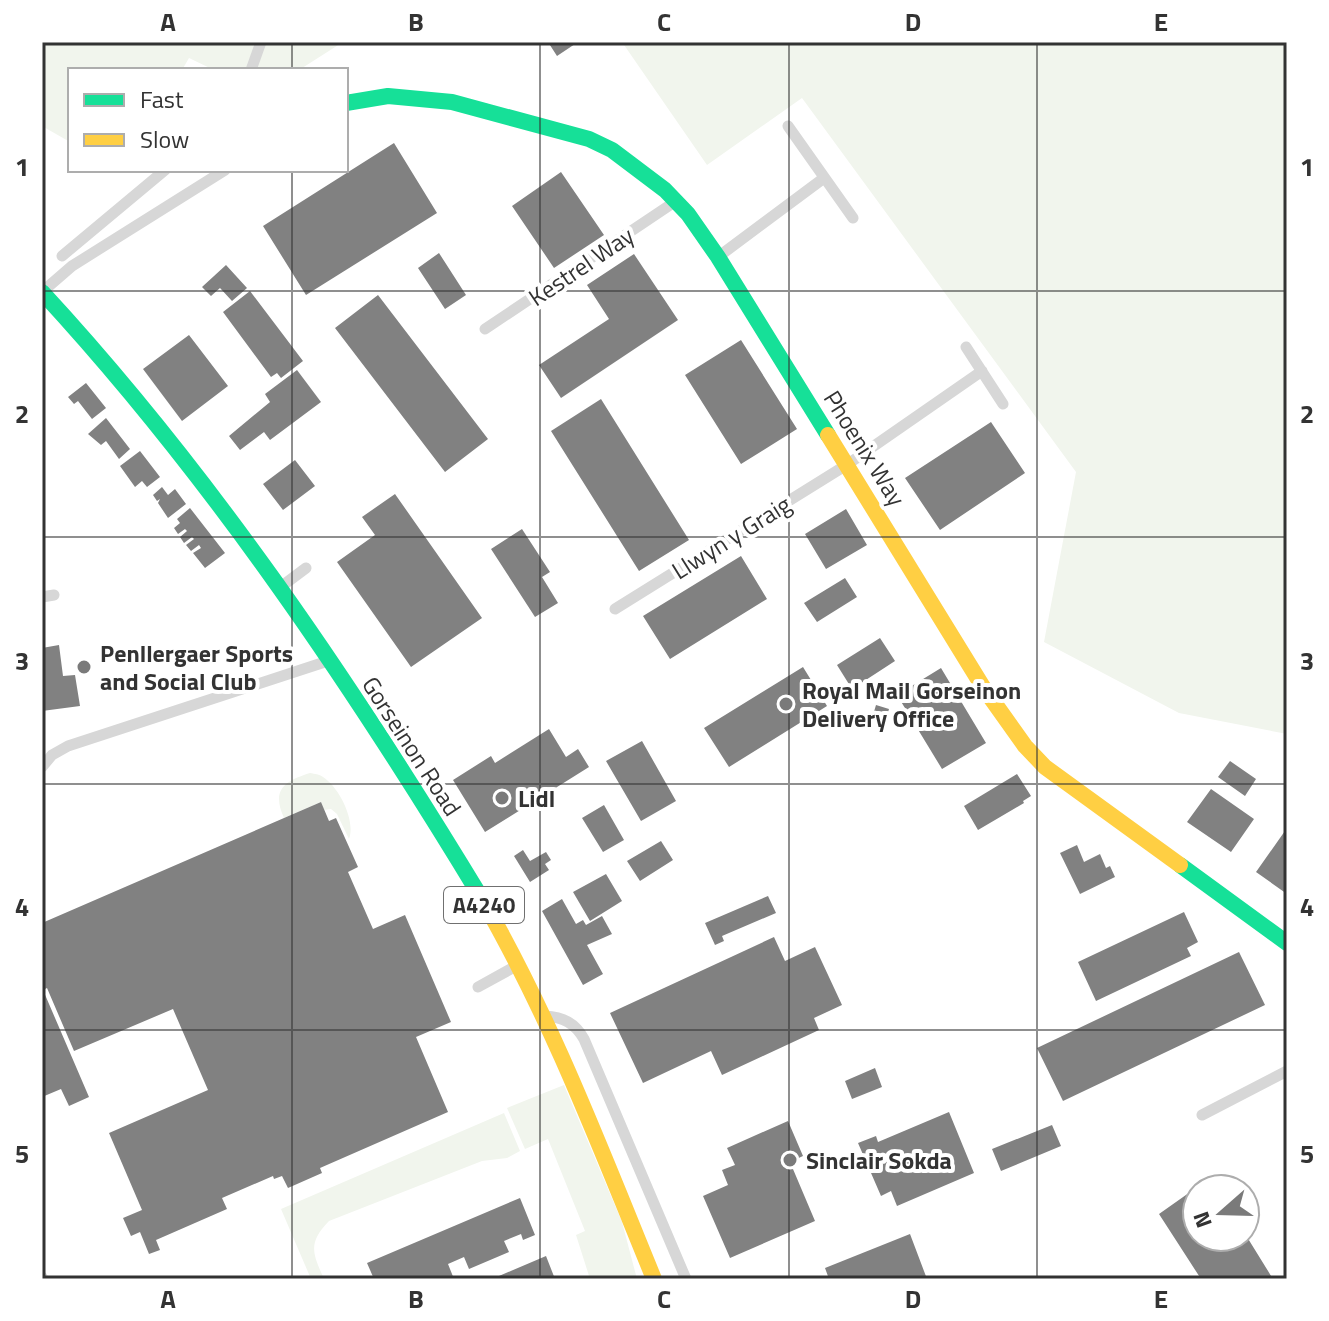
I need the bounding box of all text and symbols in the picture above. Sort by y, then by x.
text: A [160,2,176,41]
text: B [408,2,424,41]
text: C [657,2,671,41]
text: D [905,2,921,41]
text: E [1154,2,1168,41]
legend [68,68,348,172]
text: Fast [140,81,184,117]
text: Slow [140,121,189,157]
text: 1 [15,147,29,186]
text: 1 [1300,147,1314,186]
street label: Kestrel Way [521,217,641,315]
street label: Phoenix Way [815,383,915,513]
text: 2 [15,394,29,433]
text: 2 [1300,394,1314,433]
street label: Llwyn y Graig [664,486,798,588]
place label: Penllergaer Sports and Social Club [100,635,293,699]
text: 3 [15,641,29,680]
text: 3 [1300,641,1314,680]
marker: Penllergaer Sports and Social Club [75,658,93,676]
street label: Gorseinon Road [353,669,471,823]
place label: Royal Mail Gorseinon Delivery Office [802,672,1021,736]
marker: Royal Mail Gorseinon Delivery Office [777,695,795,713]
place label: Lidl [518,780,555,816]
marker: Lidl [493,789,511,807]
text: 4 [15,887,29,926]
road number: A4240 [444,887,524,923]
text: 4 [1300,887,1314,926]
text: 5 [15,1134,29,1173]
text: 5 [1300,1134,1314,1173]
place label: Sinclair Sokda [806,1142,952,1178]
marker: Sinclair Sokda [781,1151,799,1169]
north arrow [1181,1173,1261,1253]
text: N [1184,1207,1221,1233]
text: A [160,1279,176,1318]
text: B [408,1279,424,1318]
text: C [657,1279,671,1318]
text: D [905,1279,921,1318]
text: E [1154,1279,1168,1318]

